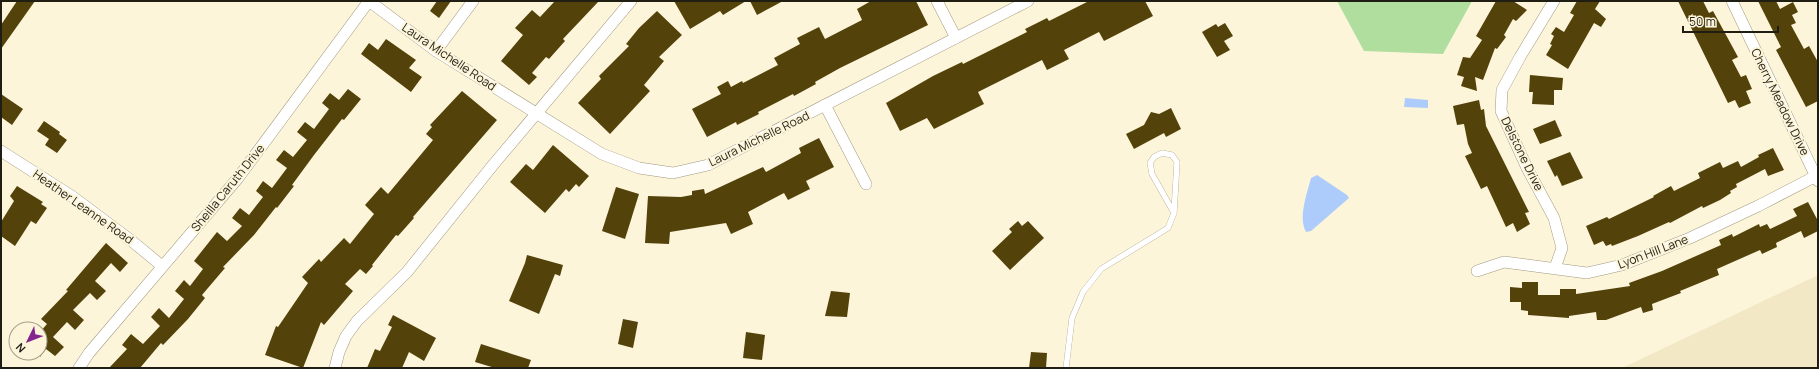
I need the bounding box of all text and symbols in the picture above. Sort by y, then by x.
scale bar [1683,8,1778,34]
text: 50 m [1689,13,1716,30]
street label: Laura Michelle Road [399,19,500,94]
street label: Cherry Meadow Drive [1747,45,1814,158]
street label: Laura Michelle Road [706,107,812,170]
street label: Delstone Drive [1497,114,1548,194]
street label: Sheilla Caruth Drive [187,140,268,235]
street label: Heather Leanne Road [30,165,137,248]
street label: Lyon Hill Lane [1615,230,1690,273]
north arrow [8,321,48,361]
text: N [12,340,29,356]

